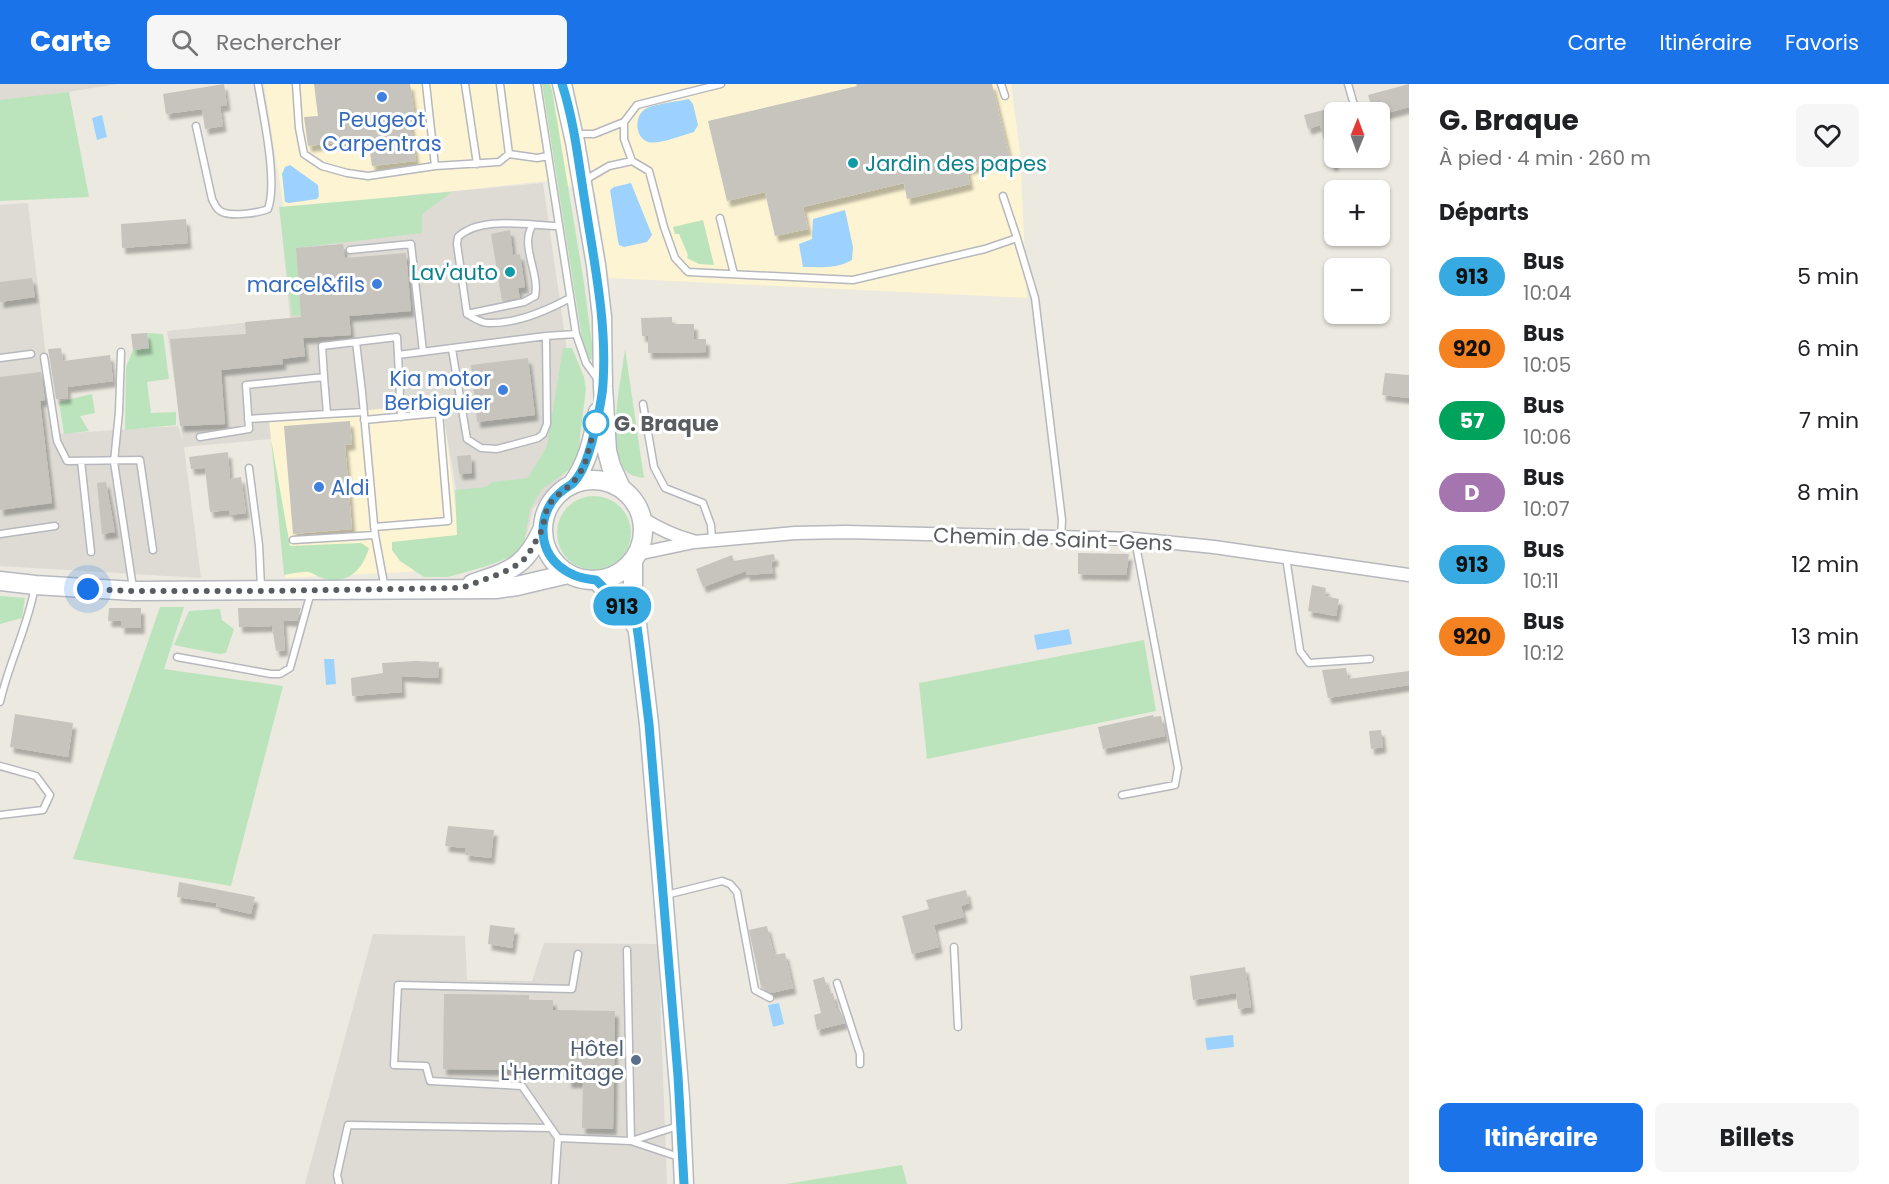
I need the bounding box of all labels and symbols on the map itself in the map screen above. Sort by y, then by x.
marker: Peugeot Carpentras [375,90,389,104]
north arrow [1324,102,1390,168]
place label: Peugeot Carpentras [322,105,442,158]
place label: Jardin des papes [865,149,1047,178]
marker: Jardin des papes [846,156,860,170]
place label: Lav'auto [411,258,498,287]
marker: Lav'auto [503,265,517,279]
place label: marcel&fils [247,270,365,299]
marker: marcel&fils [370,277,384,291]
place label: Kia motor Berbiguier [384,364,491,417]
marker: Kia motor Berbiguier [496,383,510,397]
place label: G. Braque [614,409,719,438]
marker: G. Braque [583,410,609,436]
place label: Aldi [331,473,370,502]
marker: Aldi [312,480,326,494]
street label: Chemin de Saint-Gens [933,520,1173,558]
your location [73,574,103,604]
line badge: 913 [588,586,656,626]
place label: Hôtel L'Hermitage [500,1034,624,1087]
marker: Hôtel L'Hermitage [629,1053,643,1067]

